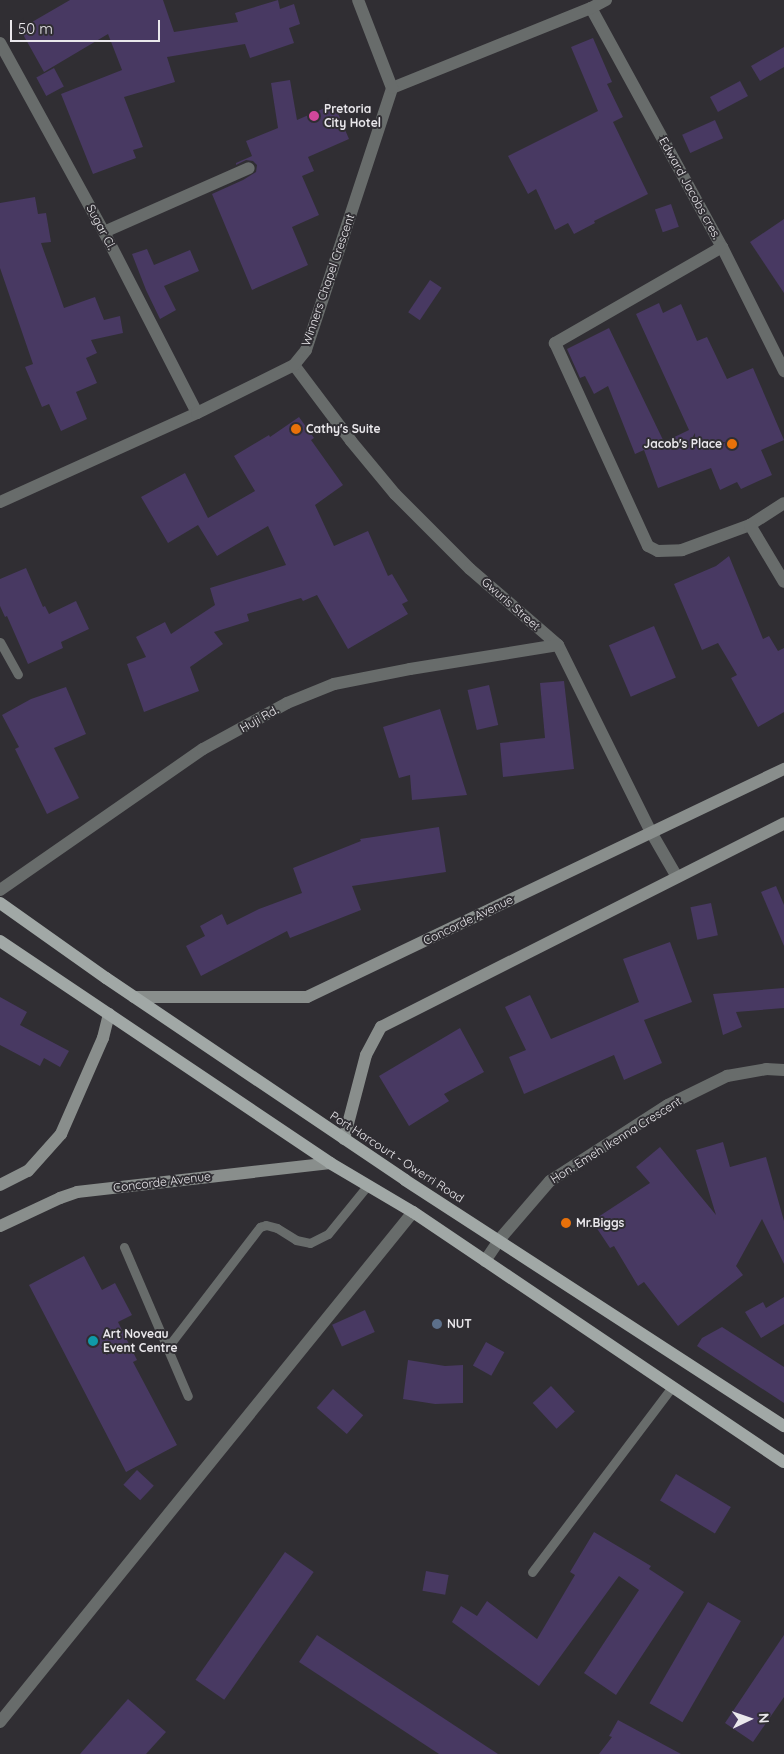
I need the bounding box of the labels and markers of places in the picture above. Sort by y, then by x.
place label: Pretoria City Hotel [324,102,381,130]
marker: Pretoria City Hotel [308,110,320,122]
place label: Cathy's Suite [306,422,381,436]
marker: Cathy's Suite [290,423,302,435]
place label: Jacob's Place [644,437,722,451]
marker: Jacob's Place [726,438,738,450]
place label: Mr.Biggs [576,1216,624,1230]
marker: Mr.Biggs [560,1217,572,1229]
place label: NUT [447,1317,472,1331]
marker: NUT [431,1318,443,1330]
place label: Art Noveau Event Centre [103,1327,178,1355]
marker: Art Noveau Event Centre [87,1335,99,1347]

